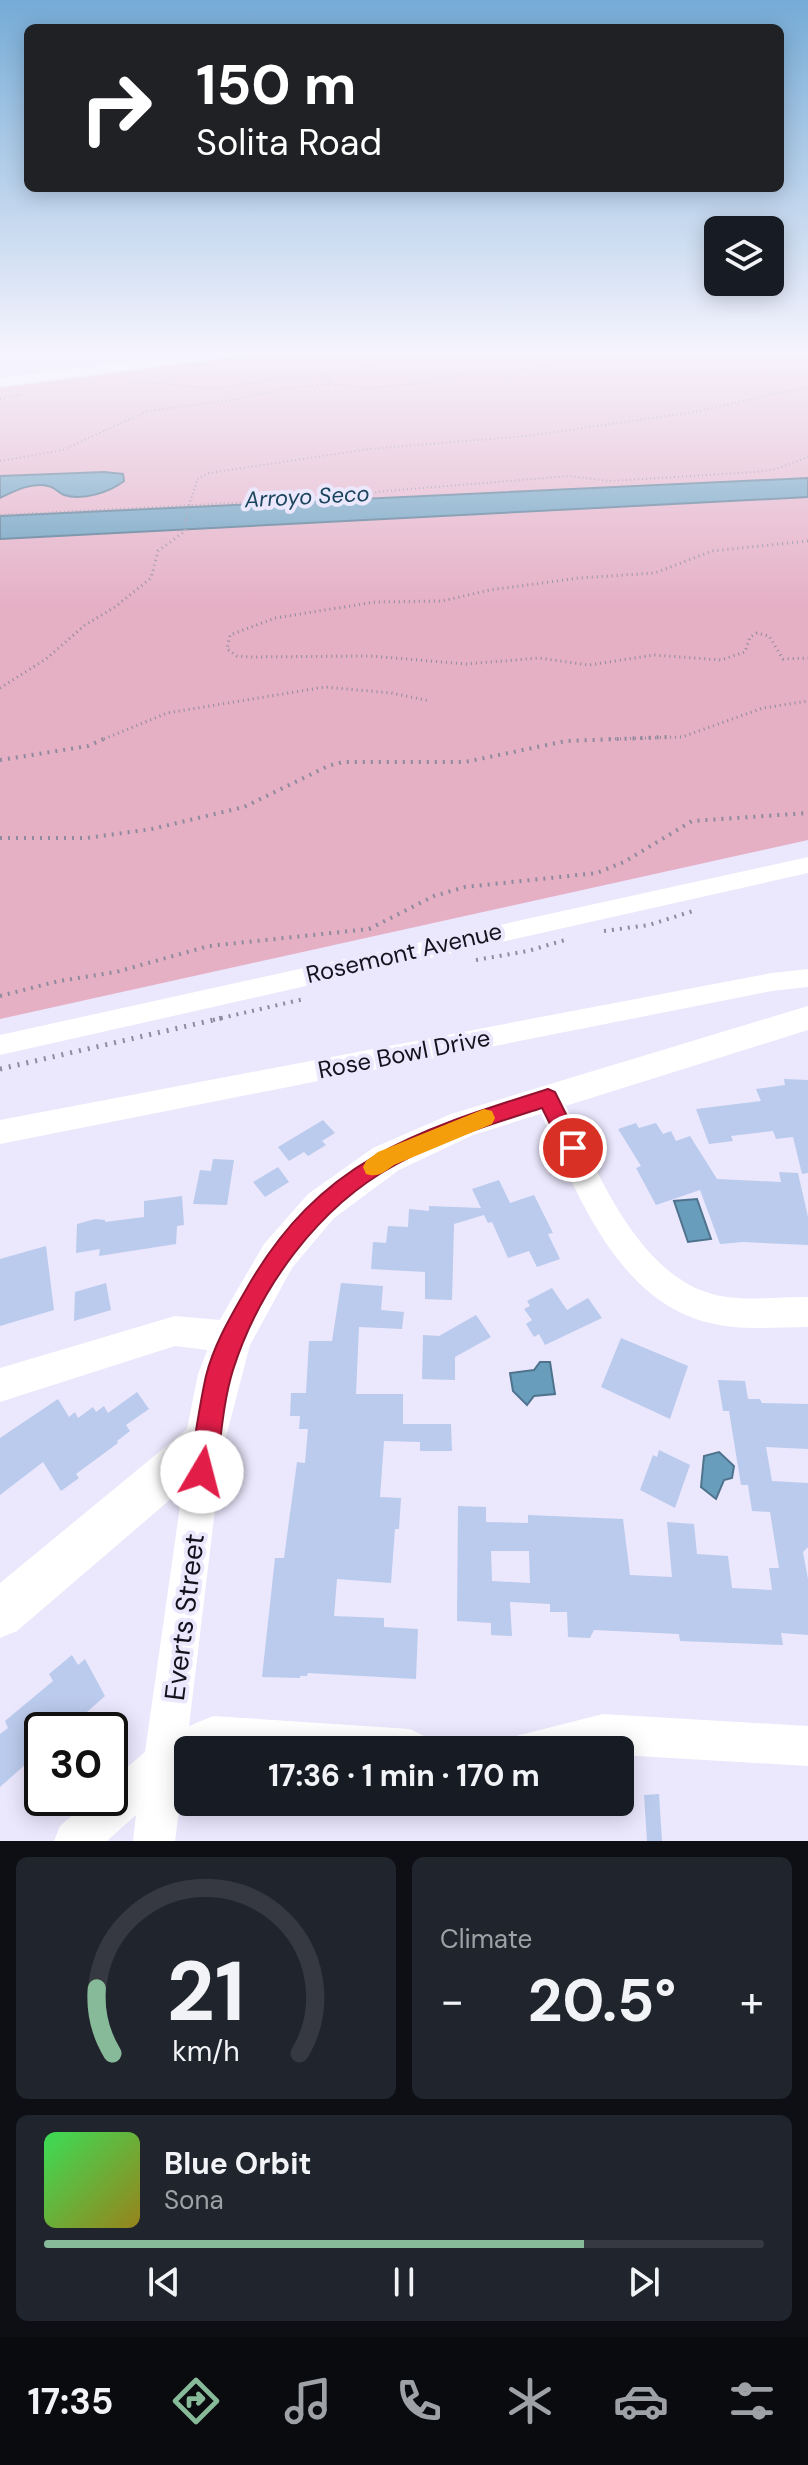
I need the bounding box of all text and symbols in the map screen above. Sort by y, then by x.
text: 150 m [196,48,357,121]
icon: right [64,56,168,160]
text: Solita Road [196,119,382,166]
map controls [704,216,784,296]
button: layers [704,216,784,296]
water label: Arroyo Seco [243,479,370,514]
street label: Rosemont Avenue [303,915,505,990]
street label: Rose Bowl Drive [315,1022,493,1085]
pin [539,1114,607,1182]
icon: arrive [551,1126,595,1170]
position arrow [160,1430,244,1514]
street label: Everts Street [156,1531,213,1703]
speed limit sign: 30 [24,1712,128,1816]
text: 17:36 · 1 min · 170 m [268,1756,540,1795]
text: Climate [440,1922,532,1956]
text: 21 [167,1937,245,2046]
text: 20.5° [528,1961,676,2040]
text: − [440,1972,464,2030]
text: + [740,1972,764,2030]
text: km/h [172,2033,240,2070]
text: Blue Orbit [164,2144,311,2183]
text: Sona [164,2183,224,2217]
icon: previous [142,2260,186,2304]
icon: pause [382,2260,426,2304]
icon: next [622,2260,666,2304]
icon: directions [168,2373,224,2429]
icon: music [280,2373,336,2429]
icon: phone [391,2373,447,2429]
icon: climate [502,2373,558,2429]
icon: car [613,2373,669,2429]
icon: filters [724,2373,780,2429]
text: 17:35 [28,2378,113,2425]

